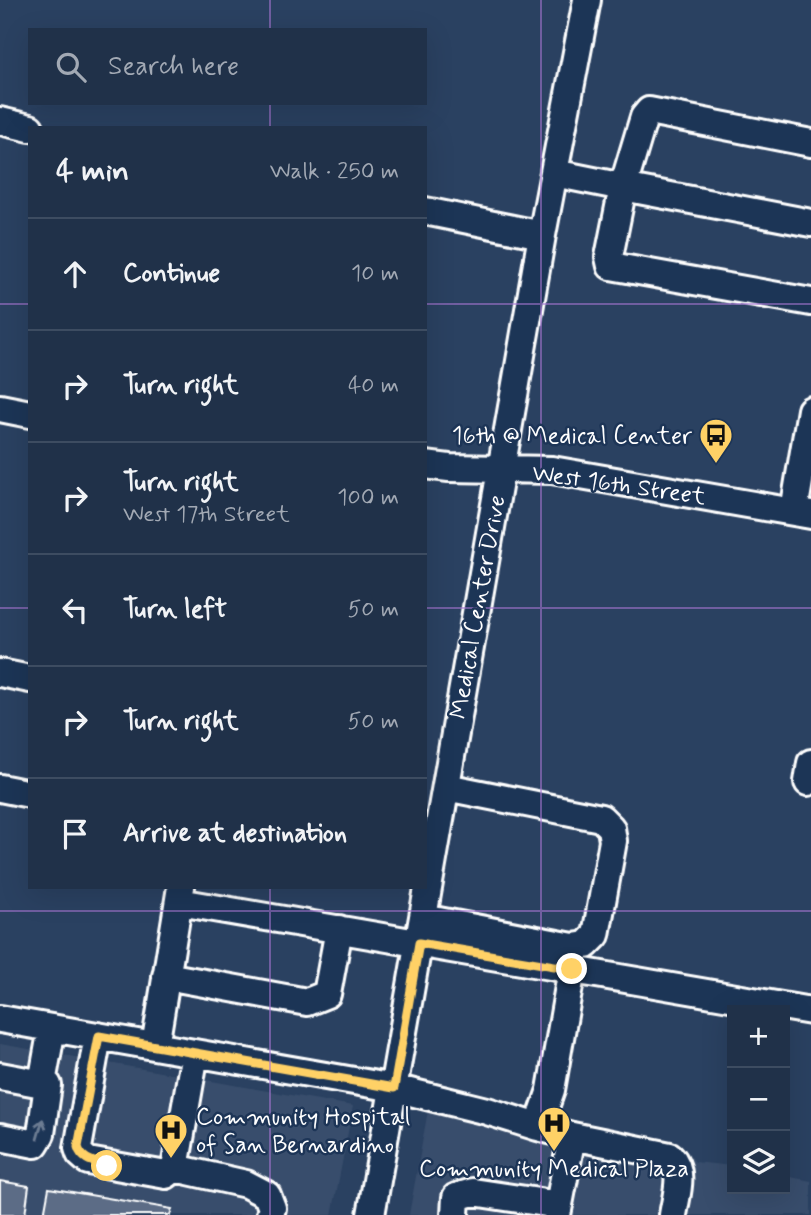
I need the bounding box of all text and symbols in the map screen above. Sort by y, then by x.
search box [28,28,427,105]
icon: search [52,48,90,86]
text: Search here [108,50,239,84]
text: 4 min [56,152,129,191]
text: Walk · 250 m [270,157,399,187]
icon: ahead [56,255,94,293]
text: Continue [123,257,220,291]
text: 10 m [351,259,399,289]
icon: right [56,367,94,405]
text: Turn right [123,369,239,403]
text: 40 m [348,371,399,401]
bus stop icon: 16th @ Medical Center [697,416,735,465]
place label: 16th @ Medical Center [452,421,692,452]
street label: West 16th Street [530,458,708,513]
text: Turn right [123,466,239,500]
icon: right [56,479,94,517]
text: 100 m [337,483,399,513]
street label: Medical Center Drive [444,493,513,722]
text: West 17th Street [123,500,290,530]
icon: left [56,591,94,629]
text: Turn left [123,593,227,627]
text: 50 m [348,595,399,625]
icon: right [56,703,94,741]
text: Turn right [123,705,239,739]
text: 50 m [348,707,399,737]
icon: arrive [56,815,94,853]
text: Arrive at destination [123,817,347,851]
route end [556,953,587,984]
map controls [727,1005,790,1194]
button: + [727,1005,790,1068]
button: − [727,1068,790,1131]
place label: Community Hospital of San Bernardino [196,1102,410,1161]
hospital icon: Community Medical Plaza [535,1104,573,1153]
hospital icon: Community Hospital of San Bernardino [152,1111,190,1160]
one-way arrow [34,1118,47,1141]
button: layers [727,1131,790,1194]
route start [91,1150,122,1181]
place label: Community Medical Plaza [419,1154,689,1185]

